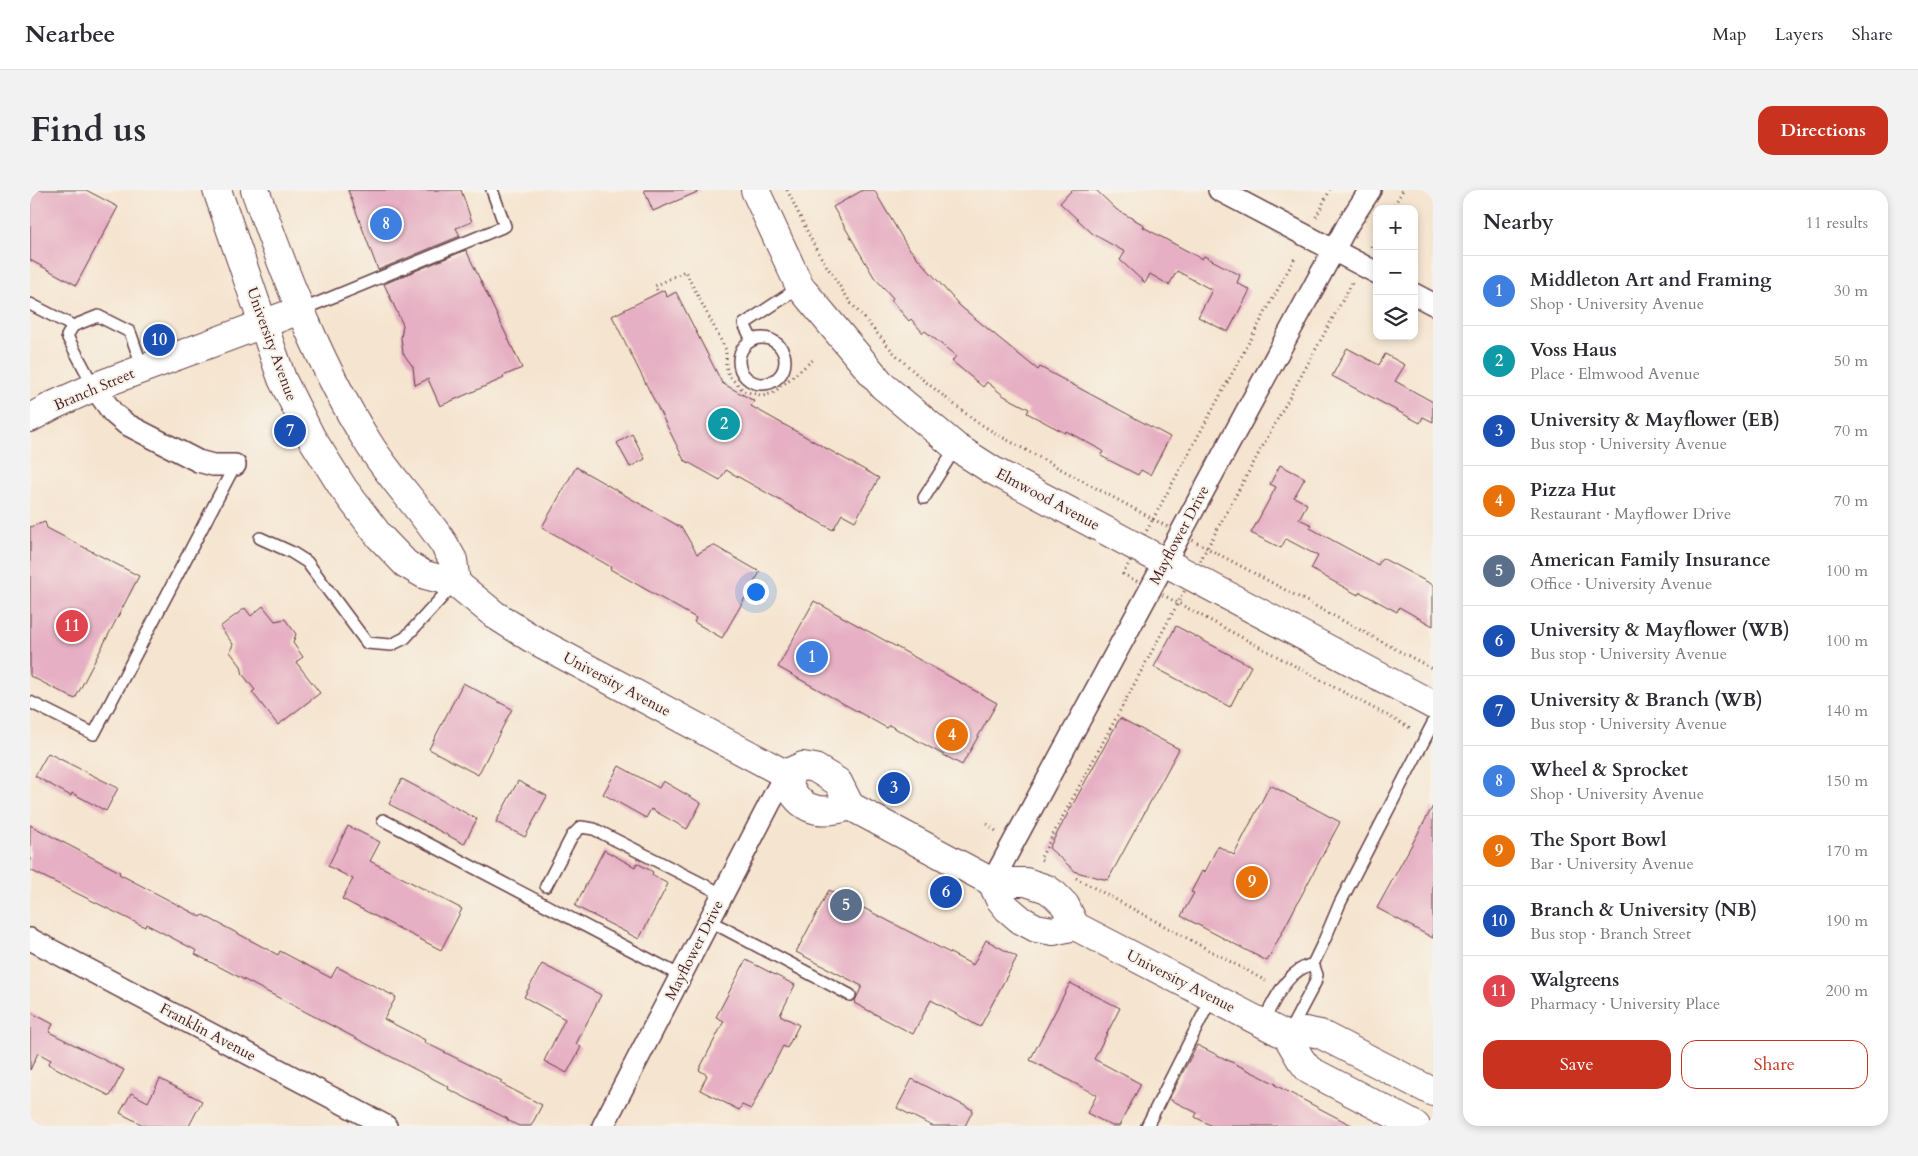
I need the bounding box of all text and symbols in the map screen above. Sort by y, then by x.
text: Nearbee [25,18,115,51]
text: Map [1712,22,1747,47]
text: Layers [1775,22,1824,47]
text: Share [1852,22,1893,47]
text: Find us [30,106,146,154]
button: Directions [1758,106,1888,155]
pin: 8 [370,205,402,243]
map controls [1373,205,1418,340]
button: + [1373,205,1418,250]
text: Nearby [1483,208,1554,237]
text: 11 results [1806,212,1868,234]
button: − [1373,250,1418,295]
text: Middleton Art and Framing [1530,267,1771,293]
text: 1 [1495,280,1503,302]
text: 30 m [1834,280,1868,302]
street label: University Avenue [242,284,302,404]
text: Shop · University Avenue [1530,293,1704,315]
button: layers [1373,295,1418,340]
pin: 10 [143,321,175,359]
text: Voss Haus [1530,337,1617,363]
text: 2 [1495,350,1503,372]
text: 50 m [1834,350,1868,372]
street label: Branch Street [51,363,138,415]
text: Place · Elmwood Avenue [1530,363,1700,385]
pin: 2 [708,405,740,443]
text: University & Mayflower (EB) [1530,407,1780,433]
pin: 7 [274,412,306,450]
text: 3 [1495,420,1503,442]
text: 70 m [1834,420,1868,442]
text: Bus stop · University Avenue [1530,433,1727,455]
street label: Elmwood Avenue [993,463,1103,535]
text: Pizza Hut [1530,477,1616,503]
street label: Mayflower Drive [1144,482,1214,588]
text: 4 [1495,490,1503,512]
text: 70 m [1834,490,1868,512]
text: Restaurant · Mayflower Drive [1530,503,1731,525]
text: American Family Insurance [1530,547,1771,573]
text: 5 [1495,560,1503,582]
text: 100 m [1826,560,1868,582]
text: Office · University Avenue [1530,573,1712,595]
your location [743,579,769,605]
pin: 11 [56,607,88,645]
text: University & Mayflower (WB) [1530,617,1790,643]
text: 6 [1495,630,1503,652]
text: 100 m [1826,630,1868,652]
pin: 1 [796,638,828,676]
text: Bus stop · University Avenue [1530,643,1727,665]
street label: University Avenue [560,647,675,721]
text: University & Branch (WB) [1530,687,1763,713]
text: 7 [1495,700,1503,722]
text: 140 m [1826,700,1868,722]
text: Bus stop · University Avenue [1530,713,1727,735]
pin: 4 [936,716,968,754]
text: Wheel & Sprocket [1530,757,1688,783]
pin: 3 [878,769,910,807]
text: 8 [1495,770,1503,792]
text: 150 m [1826,770,1868,792]
text: Shop · University Avenue [1530,783,1704,805]
text: The Sport Bowl [1530,827,1667,853]
text: 9 [1495,840,1503,862]
text: 170 m [1826,840,1868,862]
text: Bar · University Avenue [1530,853,1694,875]
pin: 9 [1236,863,1268,901]
pin: 6 [930,873,962,911]
pin: 5 [830,886,862,924]
street label: Mayflower Drive [660,896,728,1003]
text: Branch & University (NB) [1530,897,1757,923]
text: 10 [1491,910,1507,932]
text: 190 m [1826,910,1868,932]
text: Bus stop · Branch Street [1530,923,1691,945]
street label: University Avenue [1123,945,1239,1017]
text: Walgreens [1530,967,1619,993]
text: 11 [1491,980,1507,1002]
text: 200 m [1826,980,1868,1002]
text: Pharmacy · University Place [1530,993,1720,1015]
street label: Franklin Avenue [156,998,260,1066]
button: Save [1483,1040,1671,1089]
button: Share [1681,1040,1868,1089]

